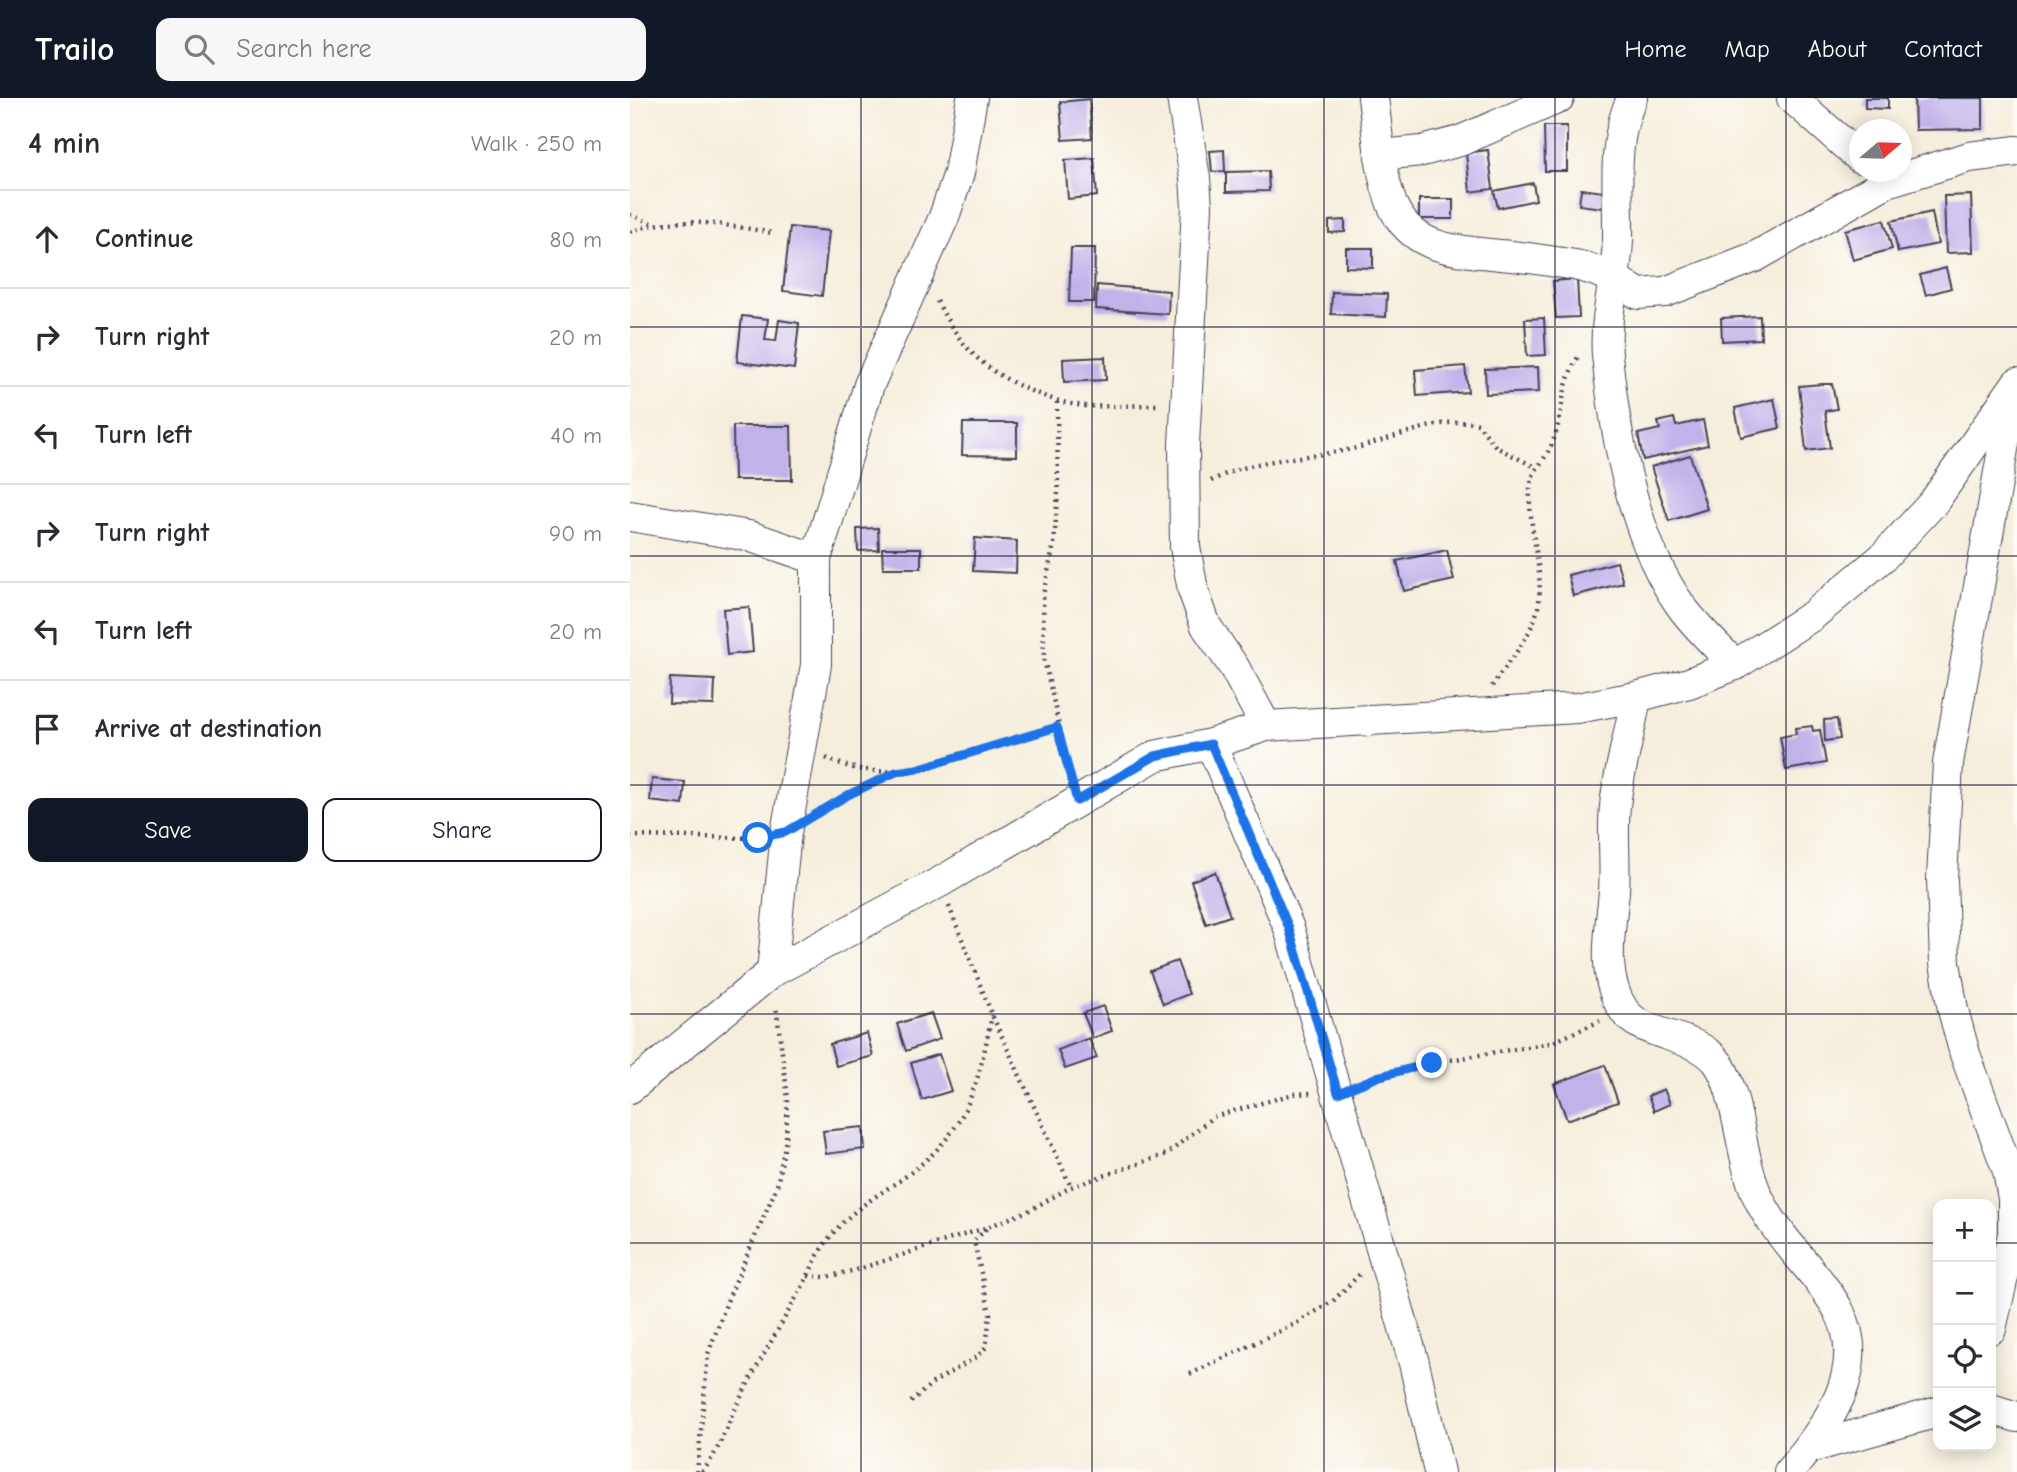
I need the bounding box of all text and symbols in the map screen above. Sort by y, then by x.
search box [156,18,646,81]
text: Trailo [35,30,114,68]
icon: search [180,30,218,68]
text: Search here [236,34,372,64]
text: Home [1625,35,1686,63]
text: Map [1724,35,1770,63]
text: About [1808,35,1866,63]
text: Contact [1904,35,1982,63]
north arrow [1849,119,1912,182]
text: 4 min [28,126,100,161]
text: Walk · 250 m [471,130,602,157]
icon: ahead [28,220,66,258]
text: Continue [95,224,193,254]
text: 80 m [549,226,602,253]
icon: right [28,318,66,356]
text: Turn right [95,322,209,352]
text: 20 m [549,324,602,351]
icon: left [28,416,66,454]
text: Turn left [95,420,192,450]
text: 40 m [550,422,602,449]
icon: right [28,514,66,552]
text: Turn right [95,518,209,548]
text: 90 m [549,520,602,547]
icon: left [28,612,66,650]
text: Turn left [95,616,192,646]
text: 20 m [549,618,602,645]
icon: arrive [28,710,66,748]
text: Arrive at destination [95,714,322,744]
button: Save [28,798,308,862]
button: Share [322,798,602,862]
route start [742,822,773,853]
route end [1416,1047,1447,1078]
map controls [1933,1199,1996,1451]
button: + [1933,1199,1996,1262]
button: − [1933,1262,1996,1325]
button: locate [1933,1325,1996,1388]
button: layers [1933,1388,1996,1451]

